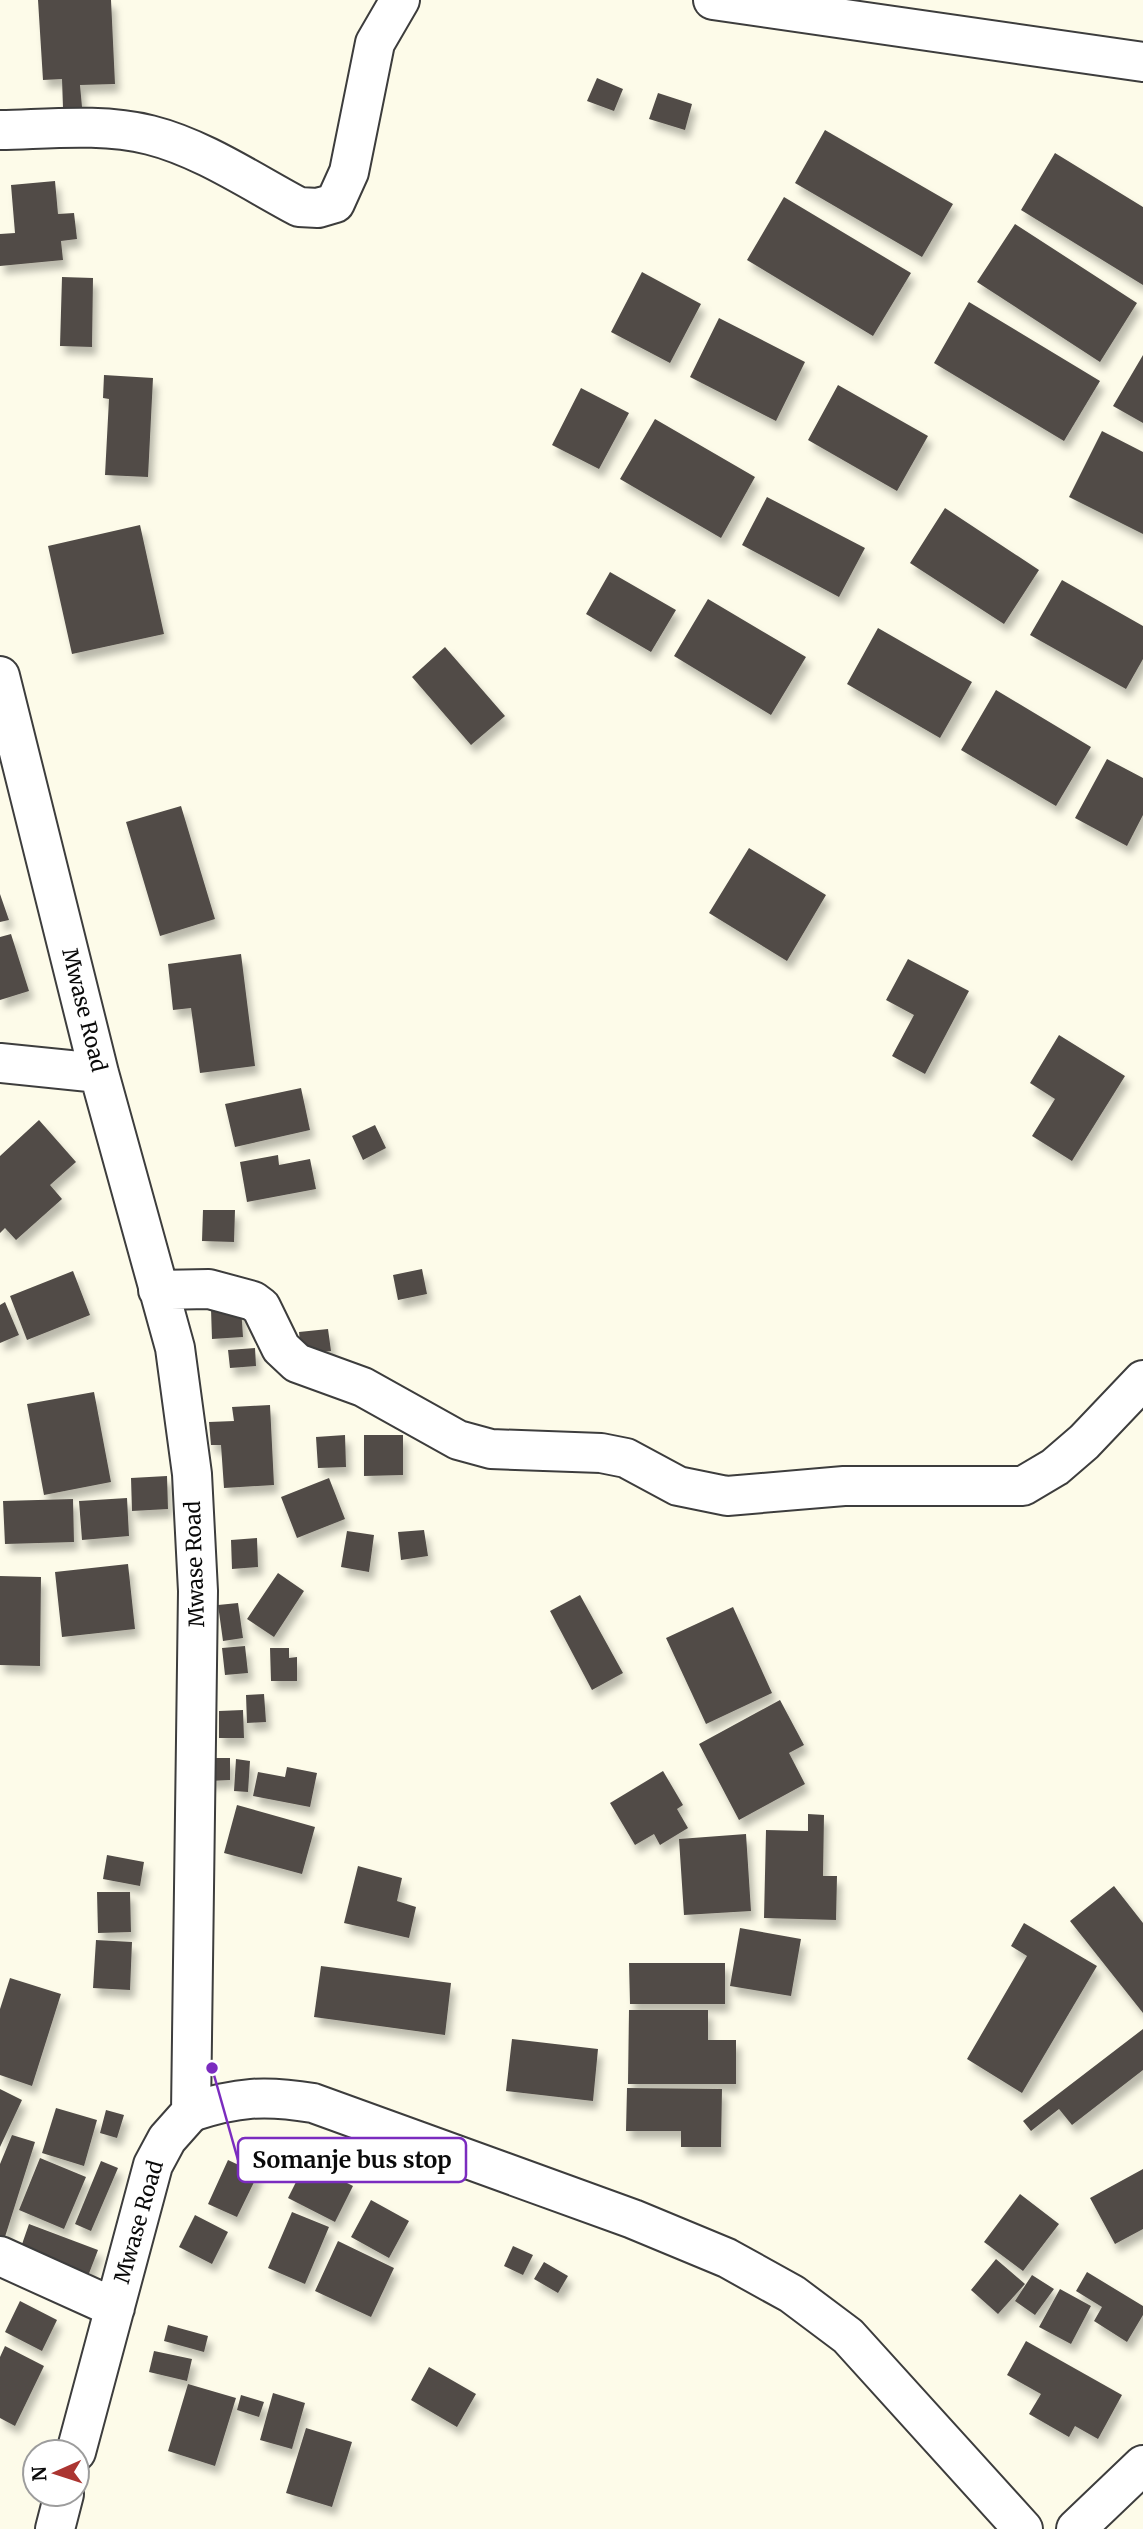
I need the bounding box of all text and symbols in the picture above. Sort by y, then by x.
street label: Mwase Road [56,945,113,1075]
street label: Mwase Road [179,1500,210,1628]
callout: Somanje bus stop [238,2138,466,2182]
text: Somanje bus stop [252,2145,452,2174]
street label: Mwase Road [108,2157,169,2286]
north arrow [21,2438,91,2508]
text: N [27,2466,51,2482]

